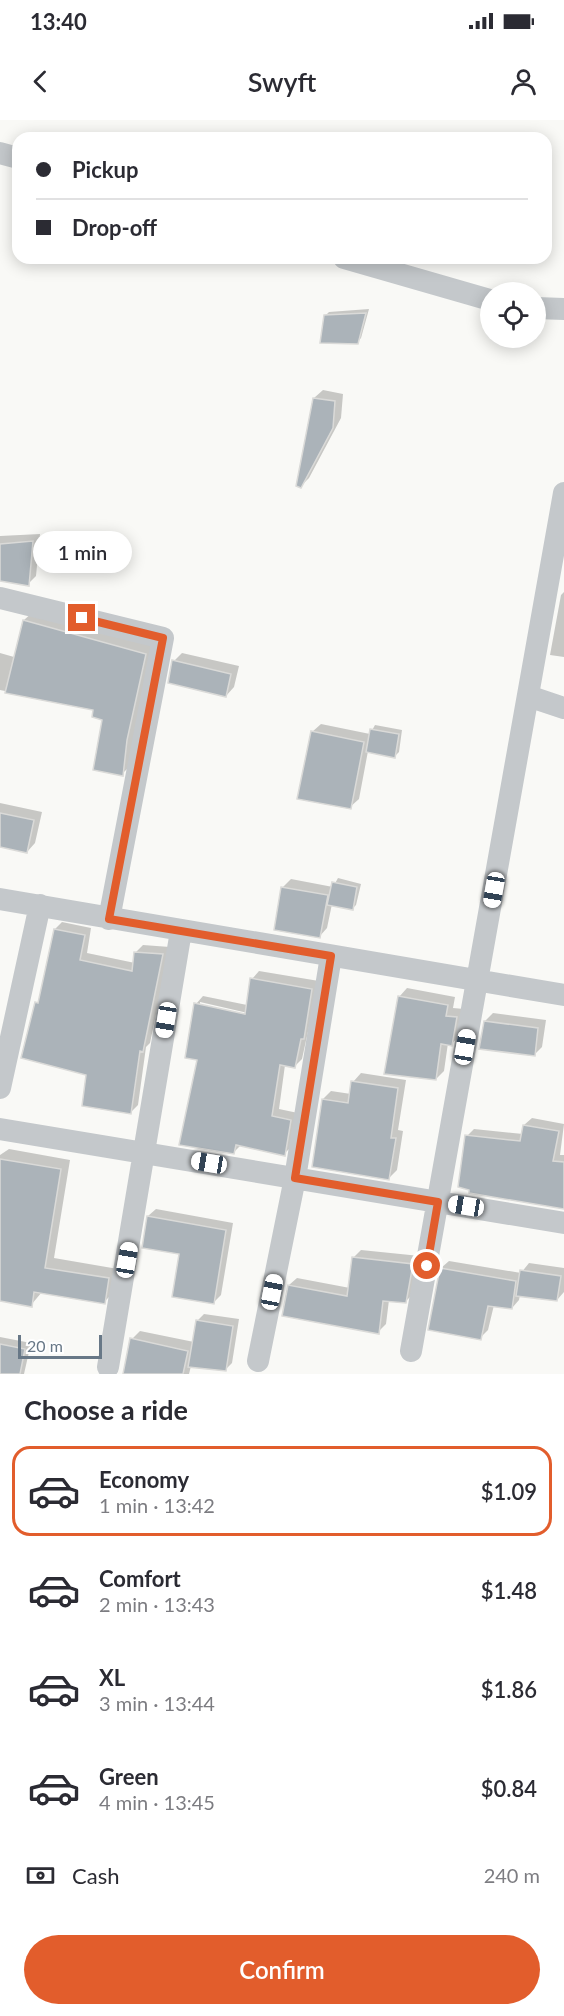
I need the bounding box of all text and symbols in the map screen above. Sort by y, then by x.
text: 13:40 [30,8,87,35]
icon: back [24,65,57,98]
text: Swyft [248,65,316,98]
icon: person [507,65,540,98]
text: Pickup [72,156,138,183]
text: Drop-off [72,214,157,241]
map controls [480,282,546,348]
button: locate [480,282,546,348]
callout: 1 min [32,531,132,573]
text: 1 min [58,540,107,564]
route end [68,604,95,631]
car [482,871,506,909]
car [154,1001,178,1039]
car [453,1028,477,1066]
car [190,1151,228,1175]
car [447,1194,485,1218]
car [115,1241,139,1279]
route start [413,1252,440,1279]
car [260,1273,284,1311]
scale bar [18,1332,102,1360]
text: 20 m [27,1336,63,1355]
text: Choose a ride [24,1393,188,1426]
icon: car [27,1464,81,1518]
text: Economy [99,1466,189,1493]
text: $1.09 [481,1478,537,1505]
text: 1 min · 13:42 [99,1493,215,1517]
icon: car [27,1563,81,1617]
text: Comfort [99,1565,181,1592]
text: $1.48 [481,1577,537,1604]
text: 2 min · 13:43 [99,1592,215,1616]
icon: car [27,1662,81,1716]
text: XL [99,1664,125,1691]
text: $1.86 [481,1676,537,1703]
text: 3 min · 13:44 [99,1691,215,1715]
icon: car [27,1761,81,1815]
text: Green [99,1763,159,1790]
text: $0.84 [481,1775,537,1802]
text: 4 min · 13:45 [99,1790,215,1814]
icon: cash [24,1859,57,1892]
text: Cash [72,1862,119,1889]
text: 240 m [484,1863,540,1887]
button: Confirm [24,1935,540,2004]

